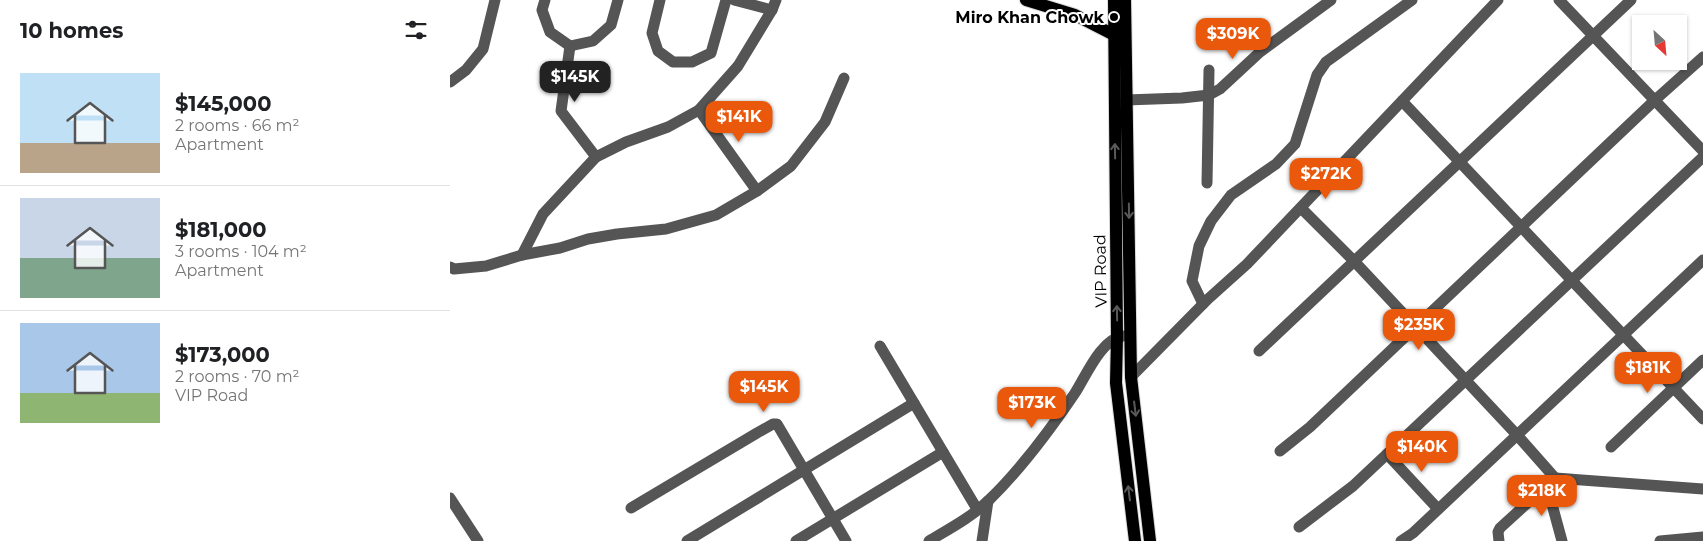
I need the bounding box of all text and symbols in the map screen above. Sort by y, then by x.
place label: Miro Khan Chowk [955,8,1105,27]
marker: Miro Khan Chowk [1108,11,1120,23]
north arrow [1632,15,1688,70]
map controls [1632,15,1687,70]
icon: filters [402,16,430,44]
text: 10 homes [20,18,123,43]
pin: $309K [1198,18,1268,60]
text: $309K [1207,24,1259,43]
pin: $145K [540,61,610,103]
text: $145K [551,67,599,86]
text: $145,000 [175,91,271,116]
icon: home [60,93,120,153]
pin: $141K [704,100,774,143]
text: $141K [716,107,762,126]
text: 2 rooms · 66 m² [175,116,299,135]
text: Apartment [175,135,264,154]
one-way arrow [1110,143,1120,160]
pin: $272K [1291,158,1361,200]
text: $272K [1301,164,1351,183]
one-way arrow [1124,203,1134,219]
text: $181,000 [175,217,267,242]
icon: home [60,218,120,278]
street label: VIP Road [1090,234,1111,308]
text: 3 rooms · 104 m² [175,242,307,261]
text: Apartment [175,261,264,280]
one-way arrow [1112,306,1122,322]
pin: $235K [1384,308,1454,351]
text: $235K [1394,315,1444,334]
text: $173,000 [175,342,270,367]
icon: home [60,343,120,403]
pin: $181K [1613,352,1683,394]
text: $181K [1626,358,1671,377]
text: 2 rooms · 70 m² [175,367,300,386]
pin: $145K [729,370,799,413]
text: $145K [740,377,788,396]
text: VIP Road [175,386,248,405]
pin: $173K [997,386,1067,429]
text: $173K [1008,393,1056,412]
one-way arrow [1130,400,1140,416]
pin: $140K [1387,430,1457,473]
text: $140K [1397,437,1447,456]
pin: $218K [1507,474,1577,517]
text: $218K [1518,481,1566,500]
one-way arrow [1124,485,1134,501]

